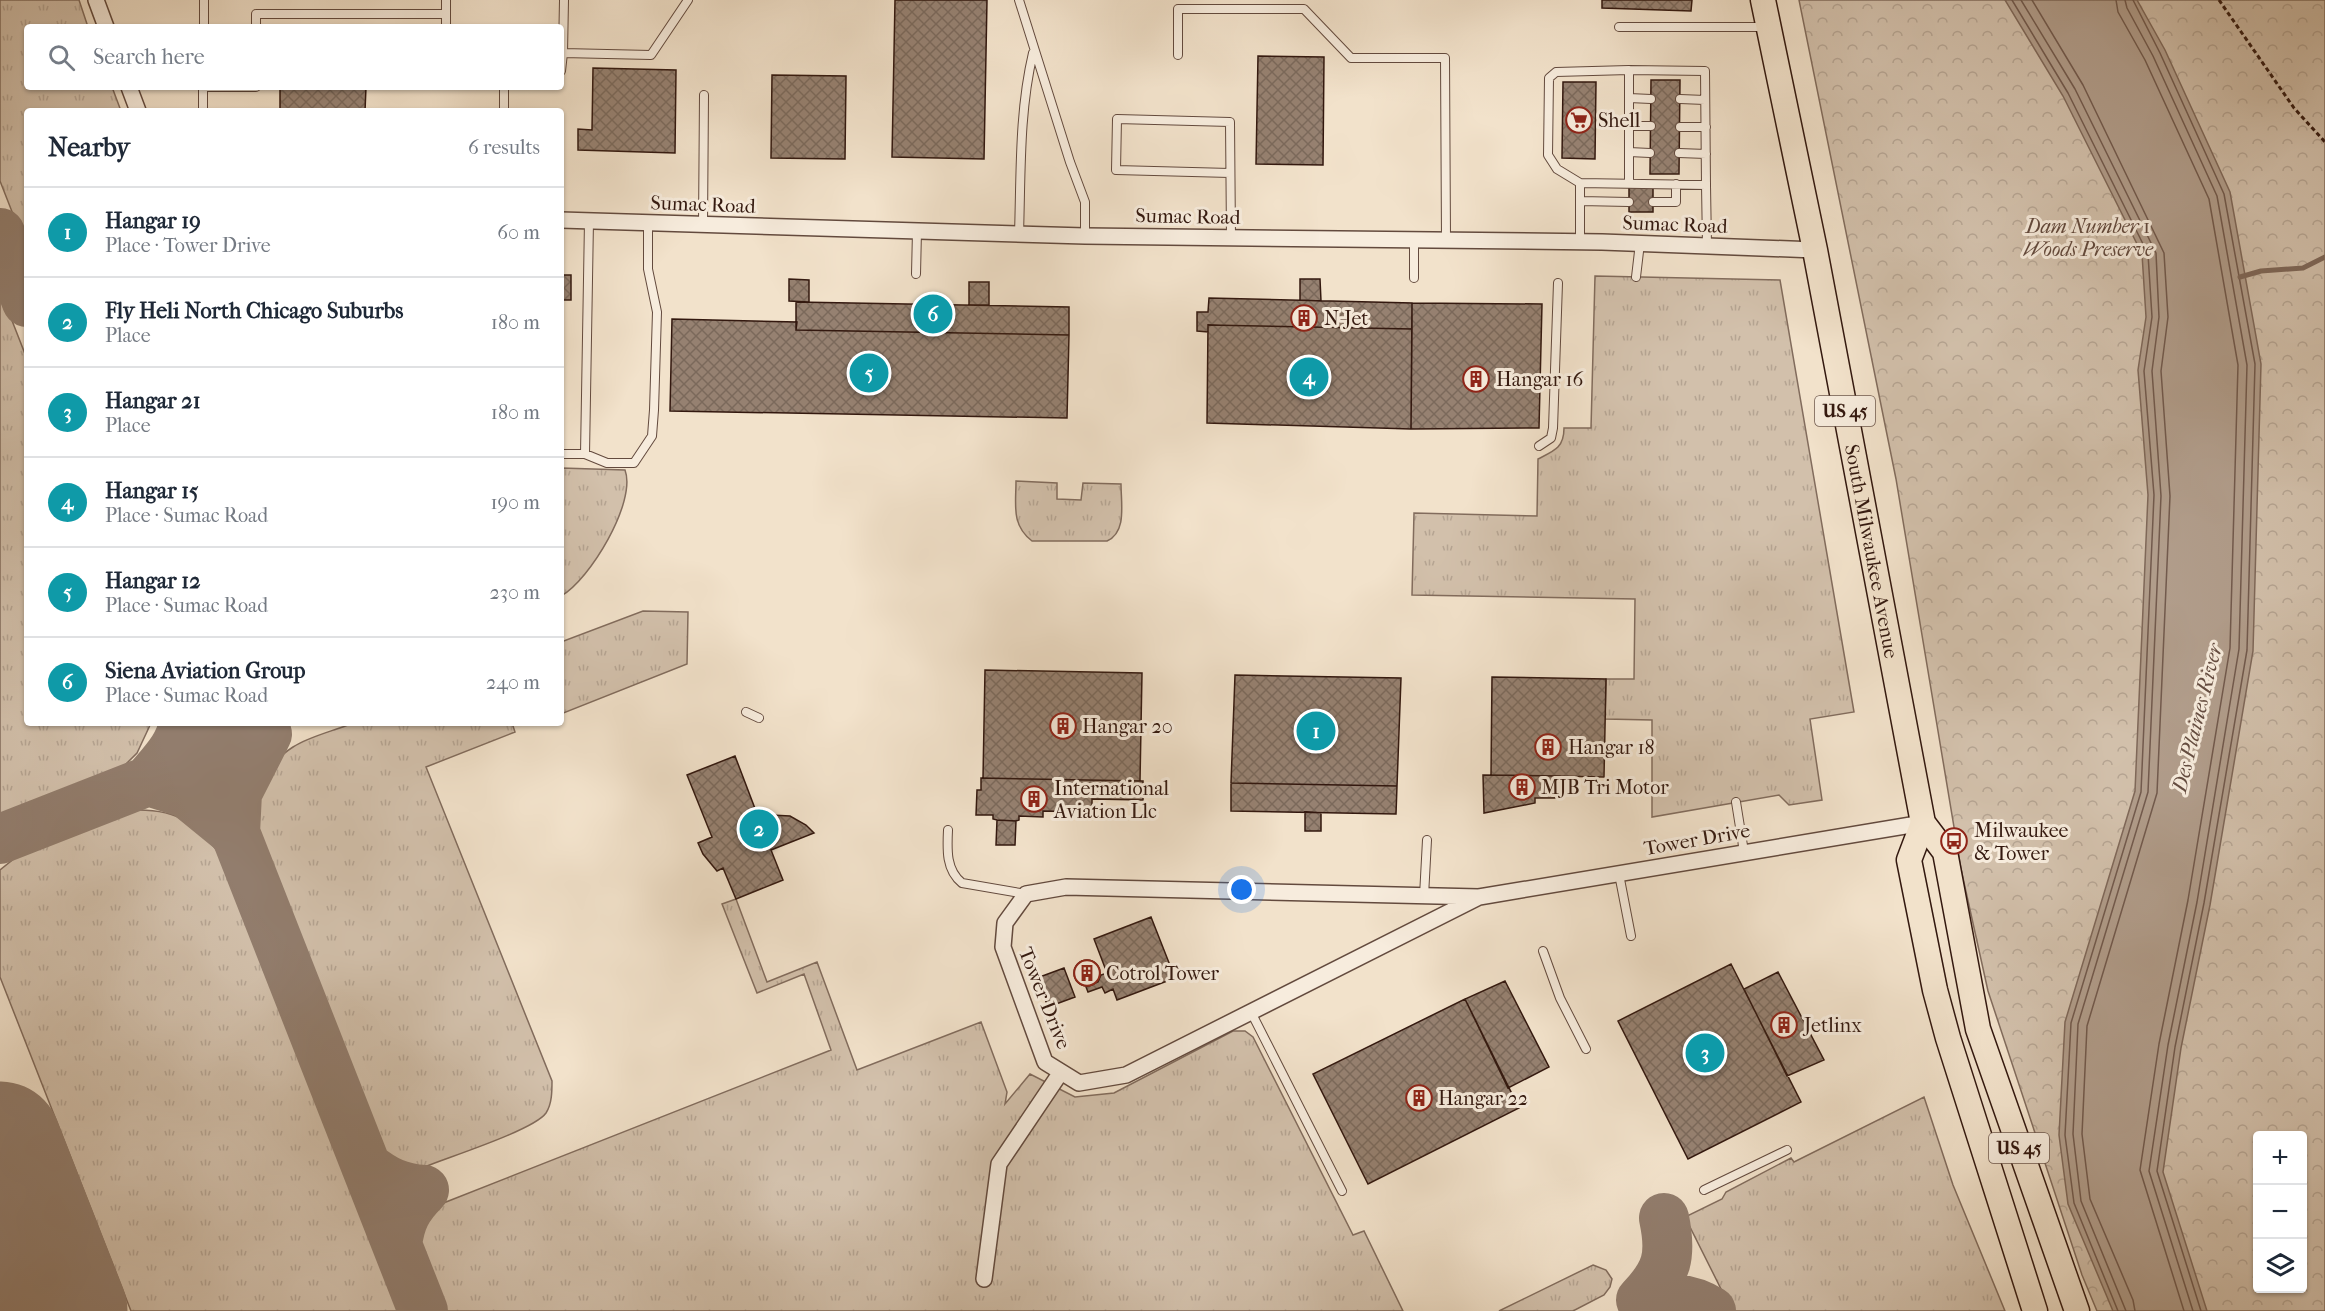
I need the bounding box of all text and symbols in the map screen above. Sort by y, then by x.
search box [24,24,564,90]
icon: search [45,41,78,74]
text: Search here [93,44,205,70]
supermarket icon: Shell [1564,105,1594,135]
place label: Shell [1598,109,1641,132]
text: Nearby [48,132,130,163]
text: 6 results [468,136,540,159]
street label: Sumac Road [650,191,757,218]
street label: Sumac Road [1135,204,1242,229]
text: Hangar 19 [105,208,201,234]
street label: Sumac Road [1622,211,1729,238]
park label: Dam Number 1 Woods Preserve [2023,215,2154,261]
text: 1 [64,221,71,244]
text: 60 m [497,221,540,244]
text: Place · Tower Drive [105,234,271,257]
pin: 6 [914,292,952,336]
text: Fly Heli North Chicago Suburbs [105,298,403,324]
building icon: N-Jet [1289,303,1319,333]
place label: N-Jet [1324,307,1369,330]
text: 2 [62,311,73,334]
text: 180 m [491,311,540,334]
text: Place [105,324,151,347]
pin: 5 [850,350,888,395]
pin: 4 [1290,354,1328,400]
building icon: Hangar 16 [1461,364,1491,394]
place label: Hangar 16 [1496,368,1583,391]
text: Hangar 21 [105,388,201,414]
road number: US 45 [1815,396,1875,426]
text: 3 [63,401,72,424]
text: 180 m [491,401,540,424]
text: Place [105,414,151,437]
street label: South Milwaukee Avenue [1840,442,1903,661]
text: Hangar 15 [105,478,199,504]
text: 4 [62,491,73,514]
text: 190 m [490,491,540,514]
text: Place · Sumac Road [105,504,268,527]
text: Hangar 12 [105,568,201,594]
text: 5 [63,581,72,604]
text: 230 m [490,581,540,604]
text: Place · Sumac Road [105,594,268,617]
water label: Des Plaines River [2166,640,2227,797]
text: Siena Aviation Group [105,658,305,684]
text: 6 [62,671,73,694]
text: 240 m [486,671,540,694]
text: Place · Sumac Road [105,684,268,707]
pin: 1 [1296,708,1336,754]
building icon: Hangar 20 [1048,711,1078,741]
place label: Hangar 20 [1082,715,1173,738]
building icon: Hangar 18 [1533,732,1563,762]
place label: Hangar 18 [1568,736,1655,759]
building icon: MJB Tri Motor [1507,772,1537,802]
place label: MJB Tri Motor [1541,776,1669,799]
place label: International Aviation Llc [1053,777,1169,823]
building icon: International Aviation Llc [1019,784,1049,814]
pin: 2 [740,806,778,852]
street label: Tower Drive [1642,819,1752,860]
place label: Milwaukee & Tower [1974,819,2069,865]
bus stop icon: Milwaukee & Tower [1939,826,1969,856]
your location [1227,875,1256,904]
street label: Tower Drive [1014,944,1075,1052]
building icon: Cotrol Tower [1072,958,1102,988]
place label: Cotrol Tower [1106,962,1220,985]
building icon: Jetlinx [1769,1010,1799,1040]
place label: Jetlinx [1802,1014,1862,1037]
pin: 3 [1686,1030,1724,1076]
building icon: Hangar 22 [1404,1083,1434,1113]
place label: Hangar 22 [1438,1087,1528,1110]
map controls [2253,1131,2307,1293]
button: + [2253,1131,2307,1185]
road number: US 45 [1989,1133,2049,1163]
button: − [2253,1185,2307,1239]
button: layers [2253,1239,2307,1293]

